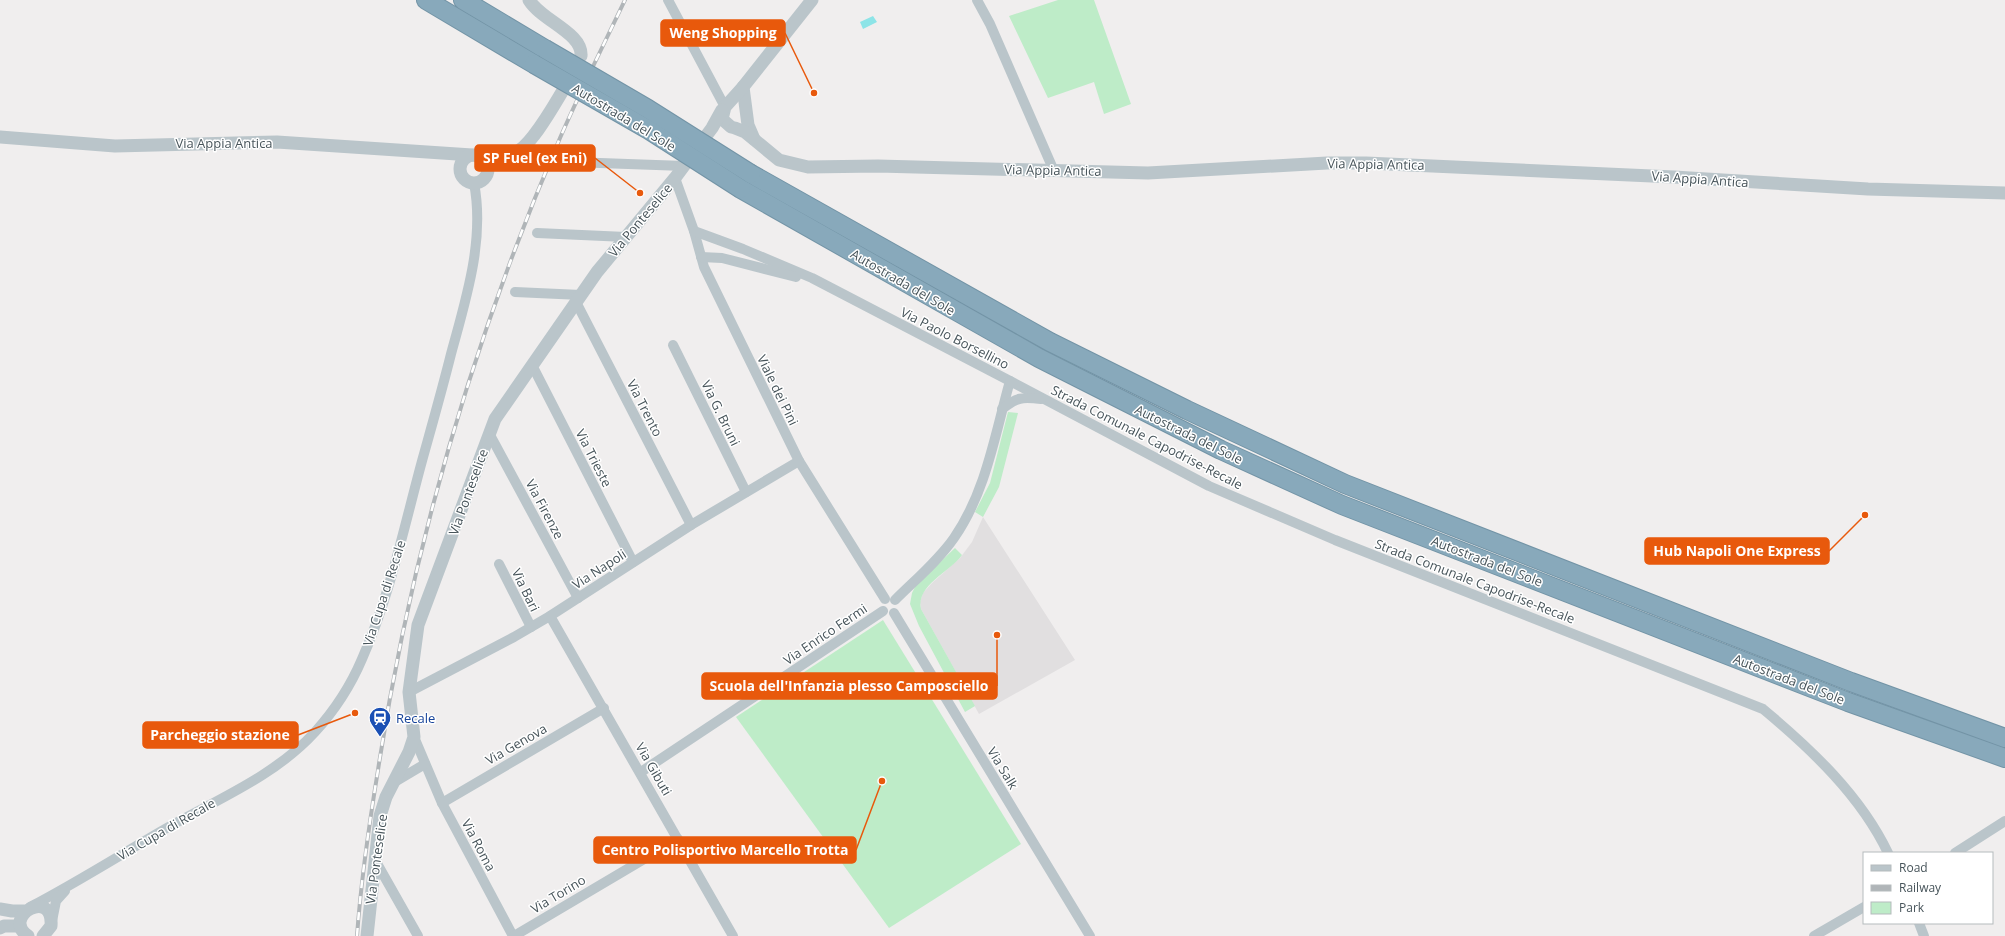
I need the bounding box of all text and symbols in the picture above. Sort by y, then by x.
callout: Weng Shopping [661,20,785,46]
text: Weng Shopping [669,23,777,42]
street label: Autostrada del Sole [569,79,679,155]
street label: Via Appia Antica [175,134,273,152]
callout: SP Fuel (ex Eni) [475,145,595,171]
text: SP Fuel (ex Eni) [483,148,587,167]
street label: Via Appia Antica [1327,154,1425,174]
street label: Via Appia Antica [1004,160,1102,180]
street label: Via Appia Antica [1651,167,1749,191]
street label: Via Ponteselice [604,179,676,261]
street label: Autostrada del Sole [847,245,959,319]
street label: Via Paolo Borsellino [898,303,1013,373]
street label: Viale dei Pini [753,352,803,428]
street label: Via Trento [623,376,667,440]
street label: Via G. Bruni [697,377,745,449]
street label: Strada Comunale Capodrise-Recale [1048,381,1246,493]
street label: Autostrada del Sole [1132,400,1246,468]
street label: Via Trieste [572,426,616,490]
street label: Via Ponteselice [444,446,492,538]
street label: Via Firenze [522,476,568,542]
street label: Autostrada del Sole [1429,531,1545,591]
street label: Strada Comunale Capodrise-Recale [1372,534,1578,628]
street label: Via Cupa di Recale [358,538,410,648]
callout: Hub Napoli One Express [1645,538,1829,564]
text: Hub Napoli One Express [1653,541,1821,560]
street label: Via Napoli [569,545,629,593]
street label: Via Bari [508,565,544,615]
street label: Via Enrico Fermi [780,599,870,669]
street label: Autostrada del Sole [1731,649,1847,709]
callout: Scuola dell'Infanzia plesso Camposciello [702,673,997,699]
text: Scuola dell'Infanzia plesso Camposciello [710,676,989,695]
station icon: Recale [367,705,393,738]
place label: Recale [396,709,435,727]
street label: Via Genova [482,719,550,769]
callout: Parcheggio stazione [143,722,298,748]
text: Parcheggio stazione [150,725,290,744]
street label: Via Gibuti [632,739,676,799]
street label: Via Salk [983,744,1023,793]
street label: Via Cupa di Recale [114,794,218,864]
street label: Via Ponteselice [361,813,391,905]
street label: Via Roma [458,816,500,874]
callout: Centro Polisportivo Marcello Trotta [594,837,856,863]
text: Centro Polisportivo Marcello Trotta [602,840,848,859]
legend [1863,852,1993,924]
text: Road [1899,859,1928,876]
street label: Via Torino [527,870,589,917]
text: Railway [1899,879,1942,896]
text: Park [1899,899,1925,916]

